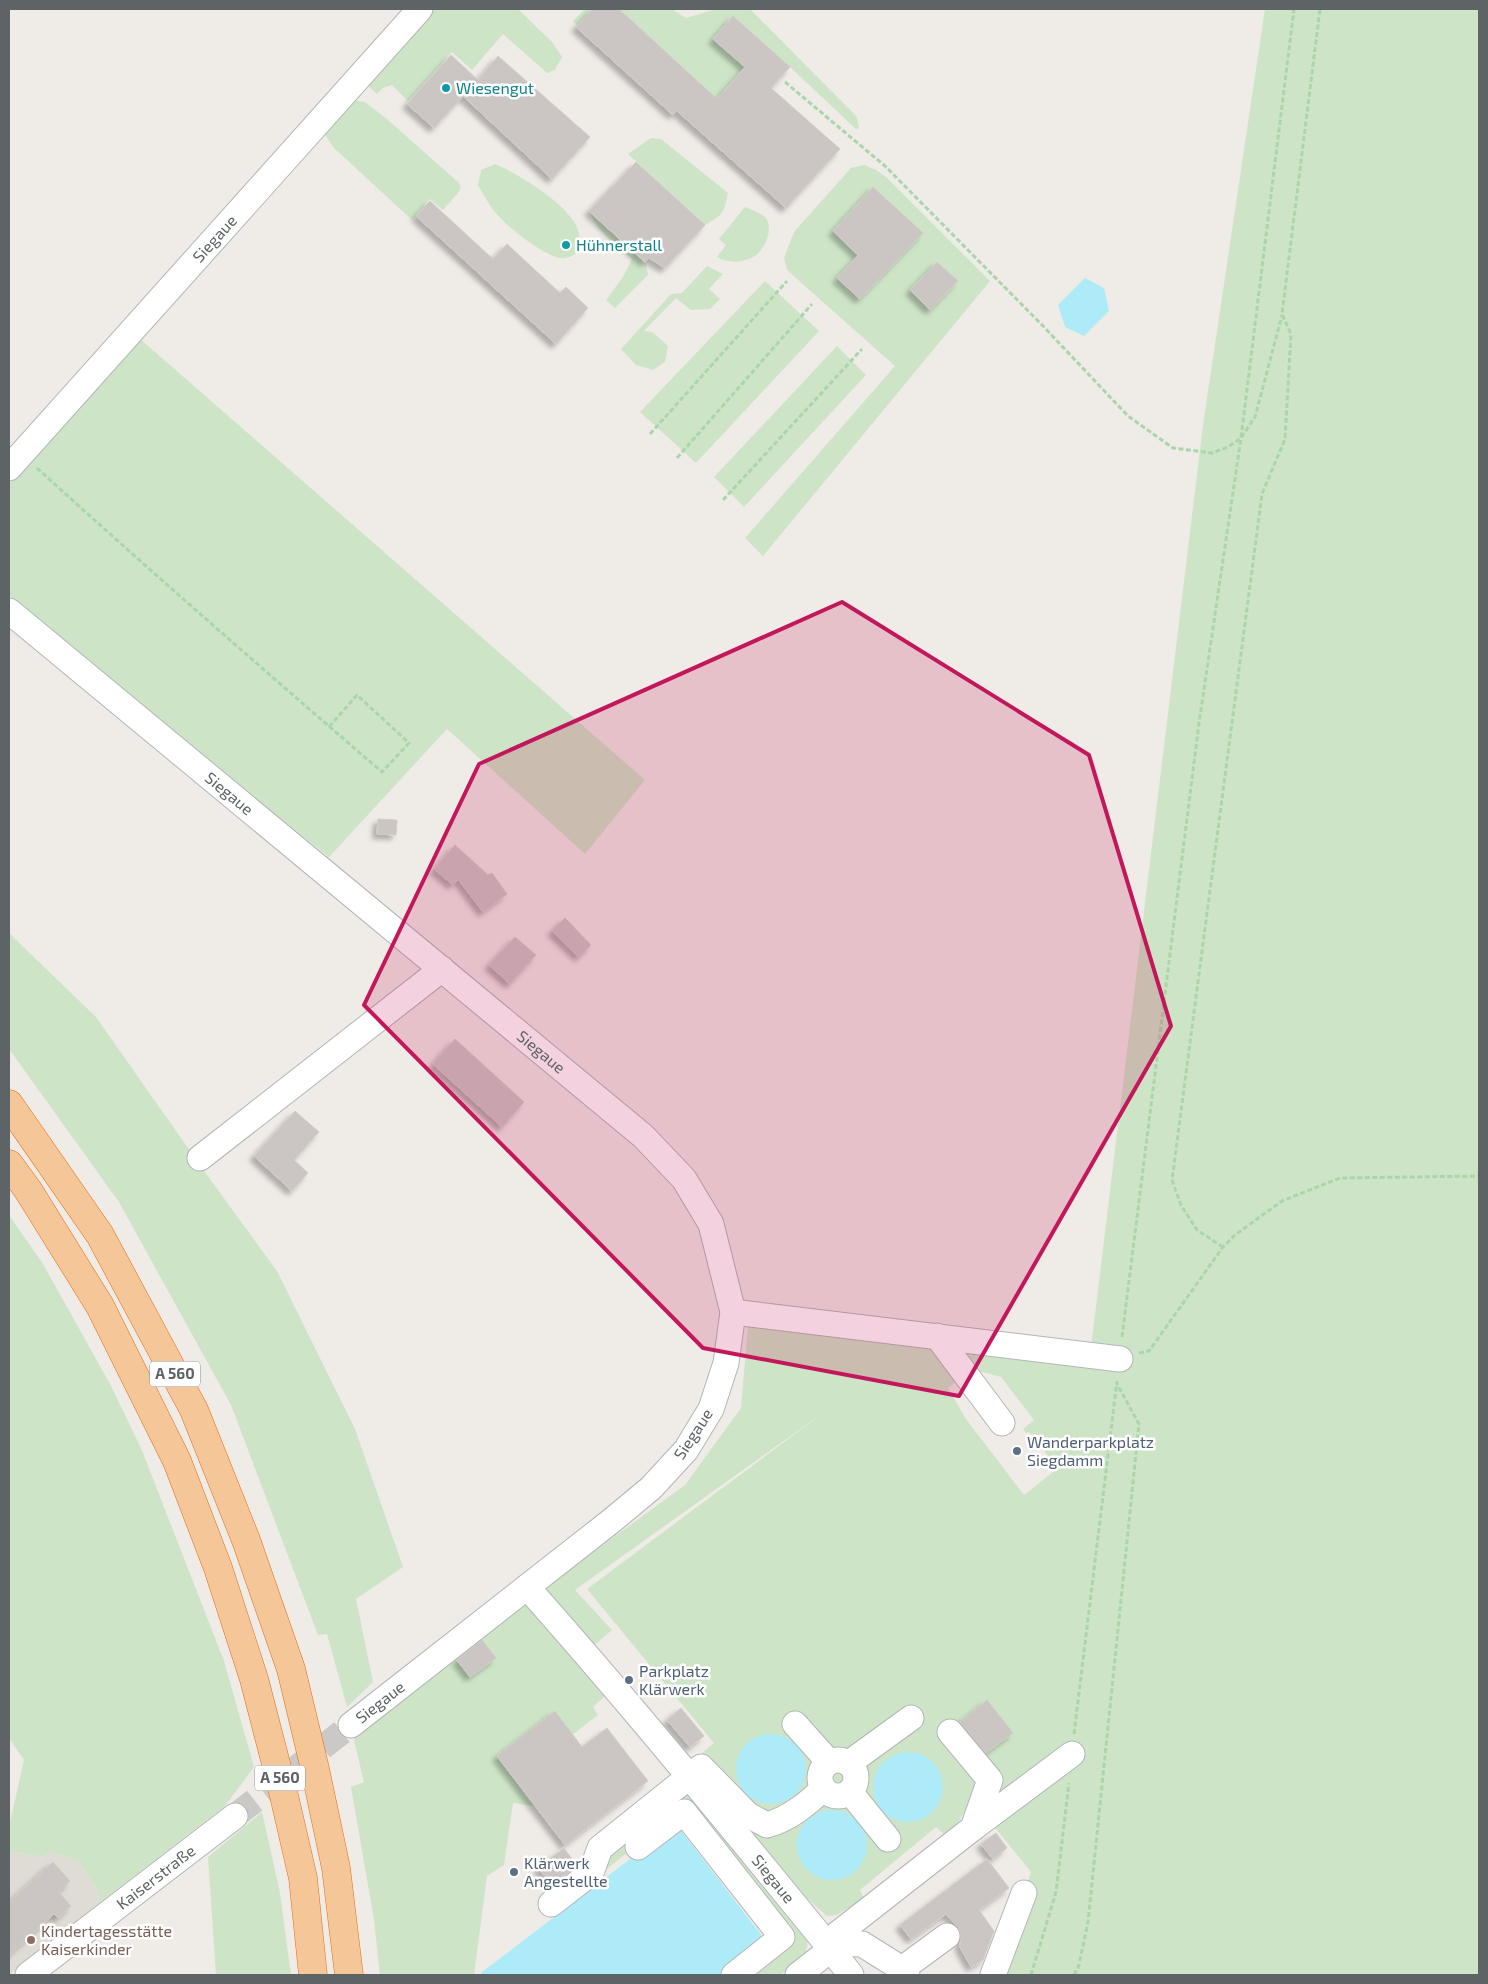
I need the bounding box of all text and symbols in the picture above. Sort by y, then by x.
place label: Wiesengut [456,78,534,97]
marker: Wiesengut [440,82,452,94]
street label: Siegaue [188,211,240,266]
place label: Hühnerstall [576,235,662,254]
marker: Hühnerstall [560,239,572,251]
street label: Siegaue [202,768,258,818]
street label: Siegaue [514,1026,570,1077]
road number: A 560 [150,1362,200,1386]
street label: Siegaue [669,1405,716,1463]
place label: Wanderparkplatz Siegdamm [1027,1432,1154,1469]
marker: Wanderparkplatz Siegdamm [1011,1445,1023,1457]
place label: Parkplatz Klärwerk [639,1661,709,1698]
marker: Parkplatz Klärwerk [623,1674,635,1686]
street label: Siegaue [351,1677,408,1727]
road number: A 560 [255,1766,305,1790]
street label: Kaiserstraße [112,1840,199,1913]
street label: Siegaue [749,1850,799,1907]
place label: Klärwerk Angestellte [524,1853,608,1890]
marker: Klärwerk Angestellte [508,1866,520,1878]
place label: Kindertagesstätte Kaiserkinder [41,1921,172,1958]
marker: Kindertagesstätte Kaiserkinder [25,1934,37,1946]

